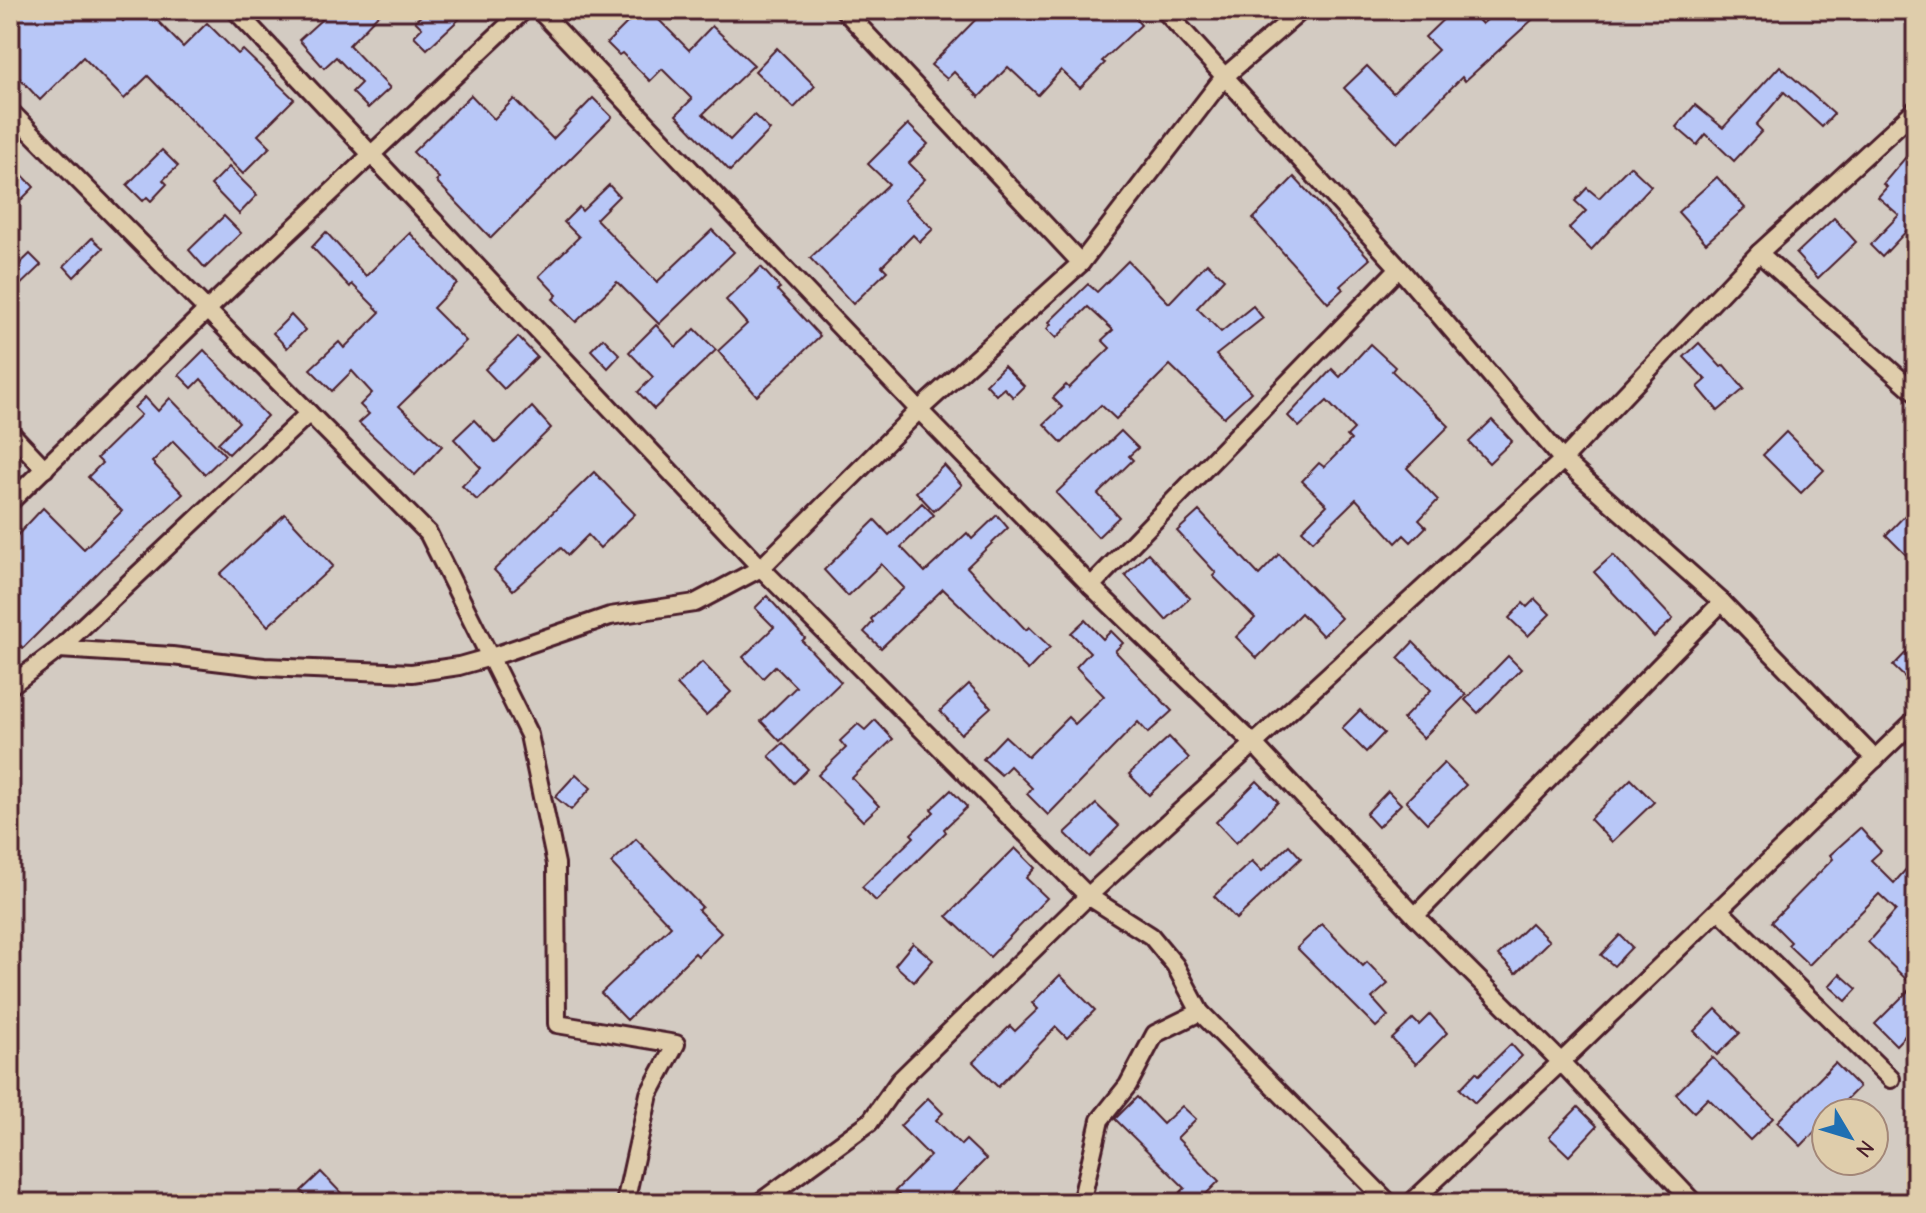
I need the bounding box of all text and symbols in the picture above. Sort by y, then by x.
north arrow [1810,1097,1890,1177]
text: N [1850,1135,1880,1162]

